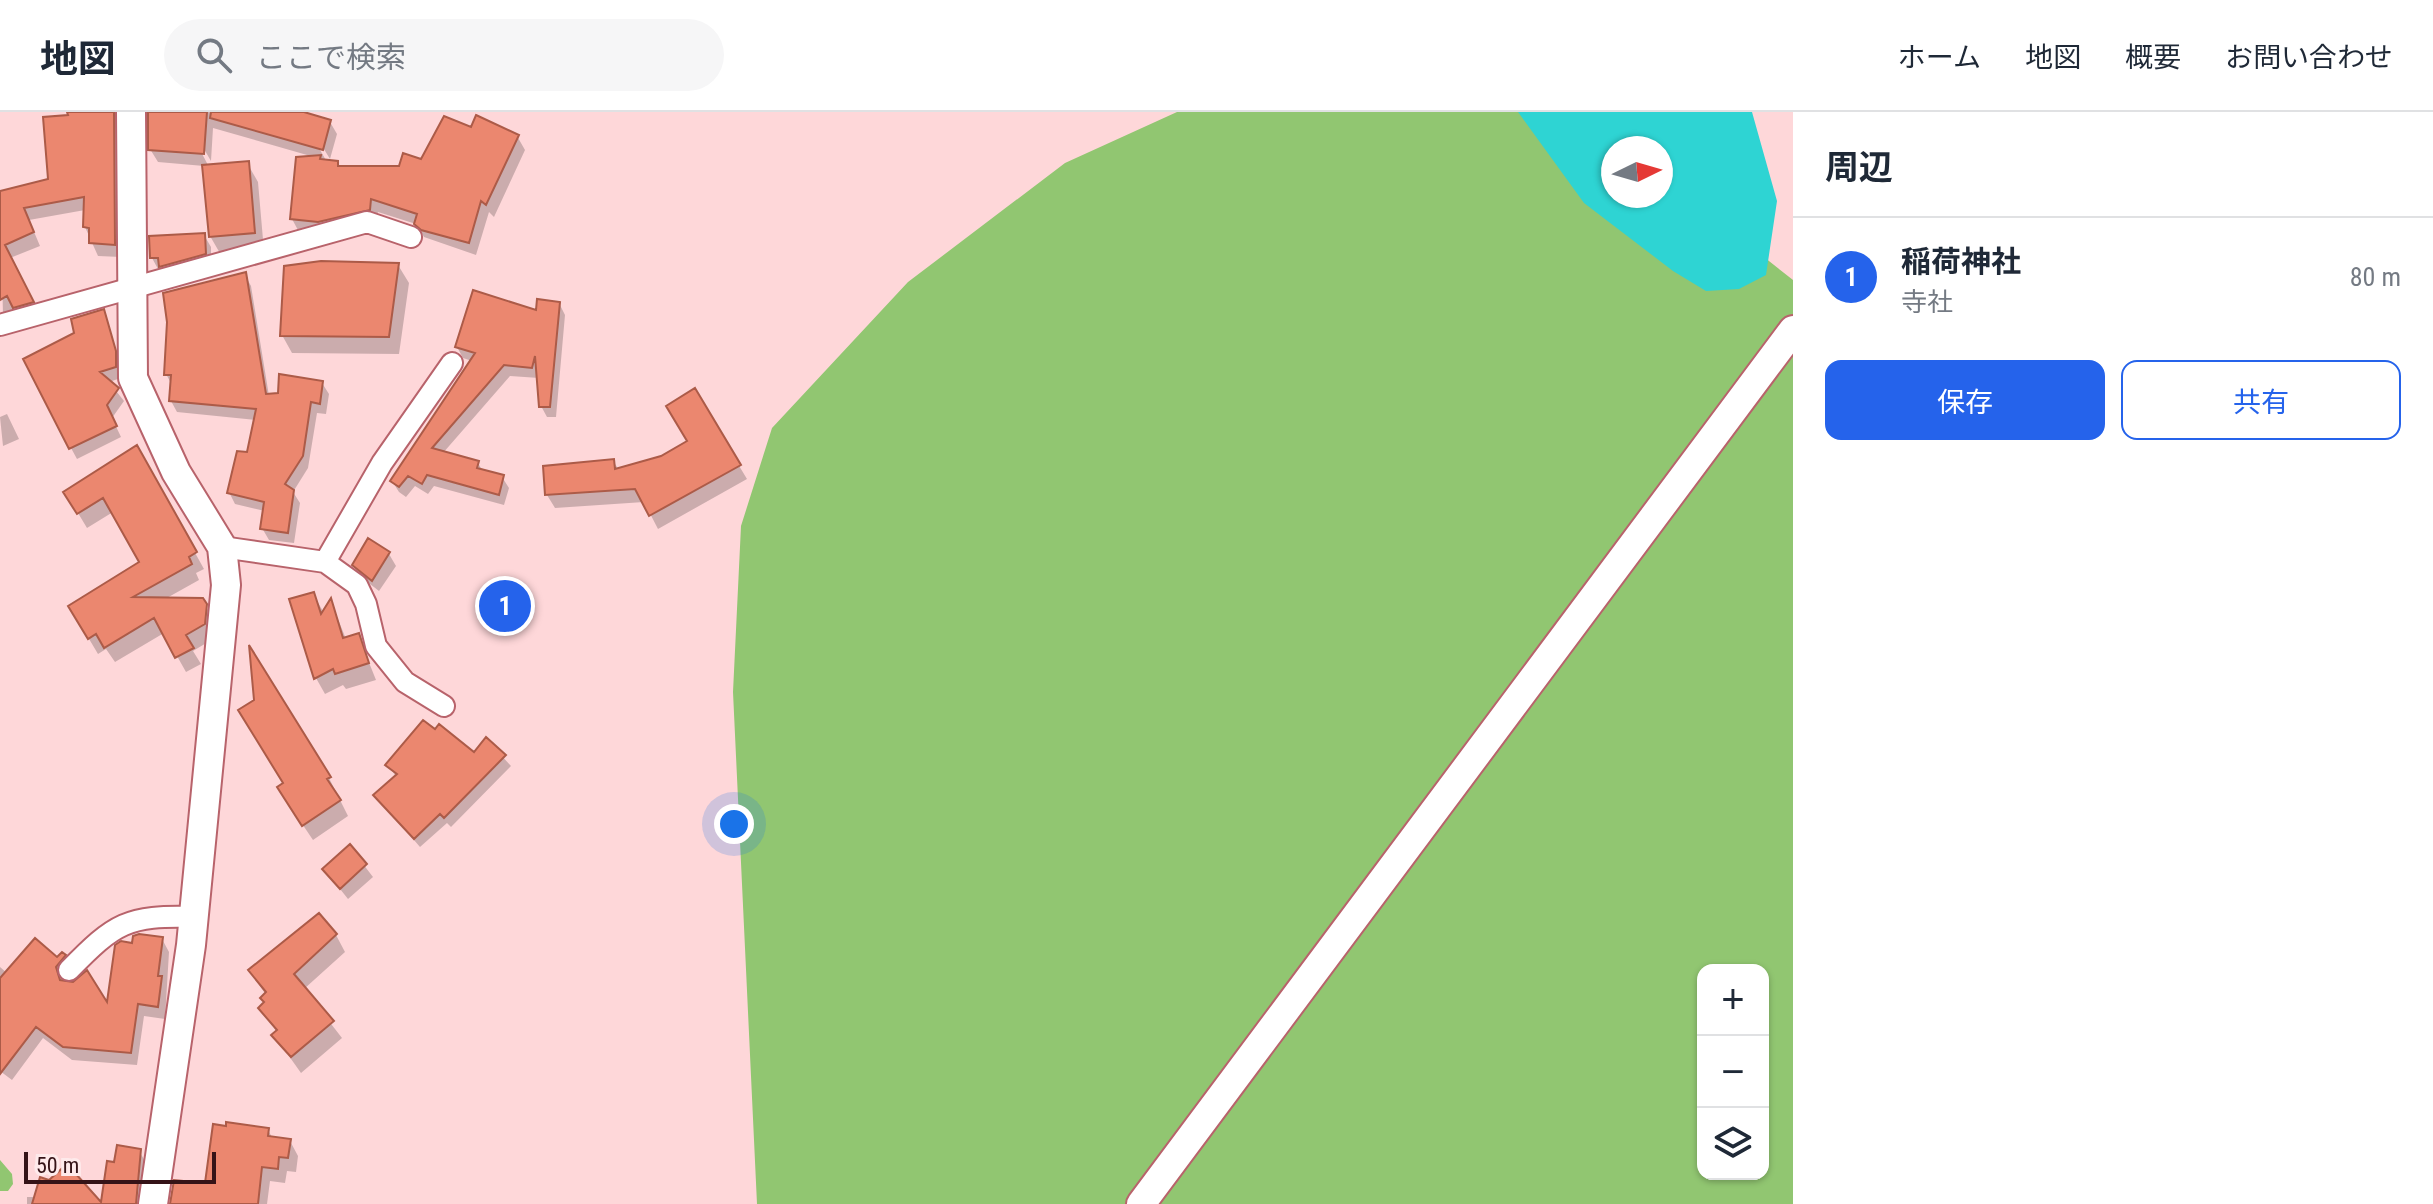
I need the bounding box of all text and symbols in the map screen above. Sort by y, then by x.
search box [164,19,724,91]
icon: search [192,33,236,77]
text: 地図 [40,37,116,81]
text: ここで検索 [256,40,406,75]
text: ホーム [1898,41,1981,74]
text: 地図 [2025,41,2081,74]
text: 概要 [2125,41,2181,74]
text: お問い合わせ [2225,41,2393,74]
north arrow [1601,136,1673,208]
text: 周辺 [1825,147,1893,187]
text: 稲荷神社 [1901,244,2021,279]
text: 1 [1844,262,1858,292]
text: 80 m [2350,262,2401,292]
text: 寺社 [1901,287,1953,317]
button: 保存 [1825,360,2105,440]
button: 共有 [2121,360,2401,440]
pin: 1 [479,576,531,636]
your location [714,804,754,844]
map controls [1697,964,1769,1180]
button: + [1697,964,1769,1036]
button: − [1697,1036,1769,1108]
button: layers [1697,1108,1769,1180]
scale bar [24,1148,216,1184]
text: 50 m [36,1153,79,1178]

